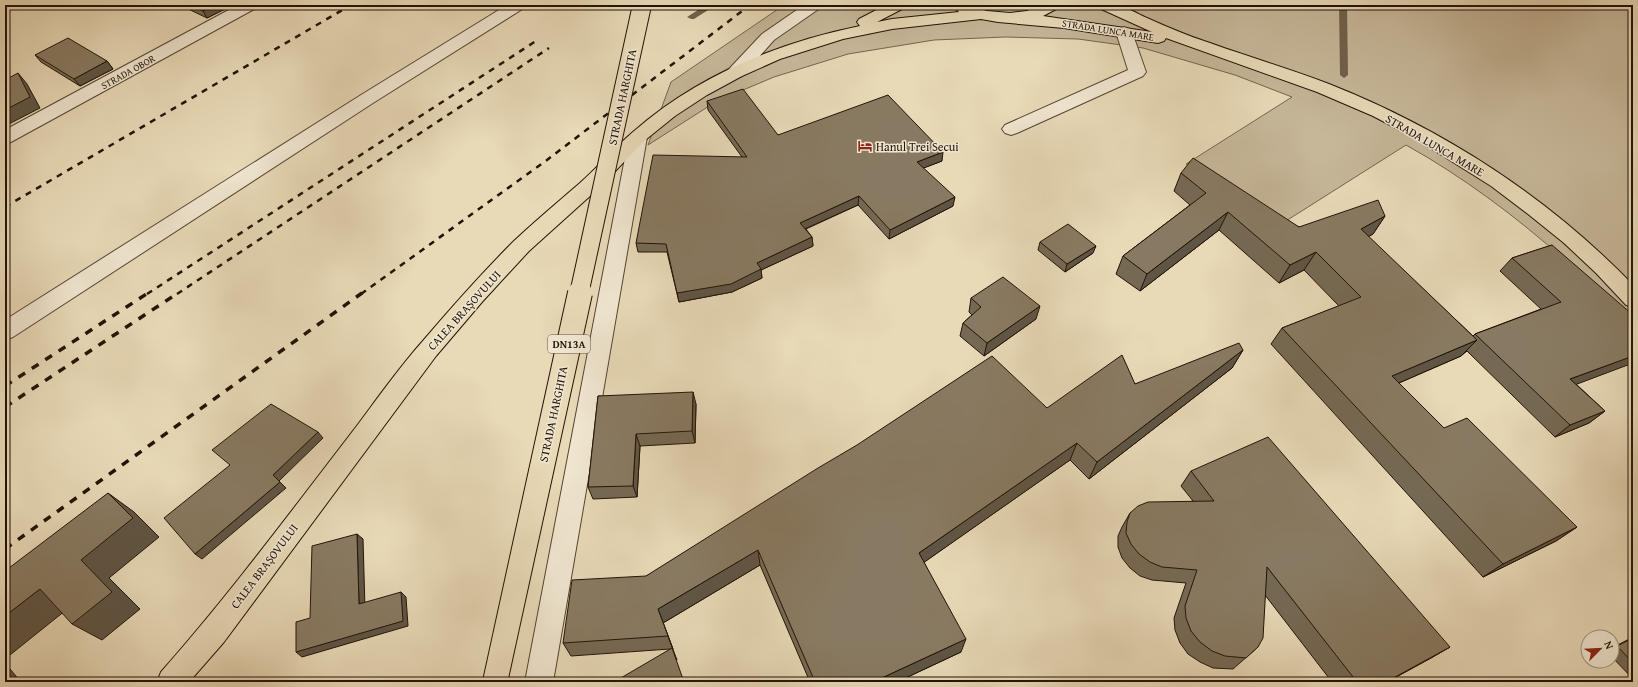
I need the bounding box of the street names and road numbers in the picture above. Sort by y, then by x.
street label: STRADA LUNCA MARE [1061,15,1155,45]
street label: STRADA HARGHITA [604,47,641,147]
street label: STRADA OBOR [98,51,158,93]
street label: STRADA LUNCA MARE [1383,110,1487,180]
street label: CALEA BRAȘOVULUI [423,266,505,354]
road number: DN13A [548,335,590,353]
street label: STRADA HARGHITA [535,364,572,464]
street label: CALEA BRAȘOVULUI [226,520,302,612]

